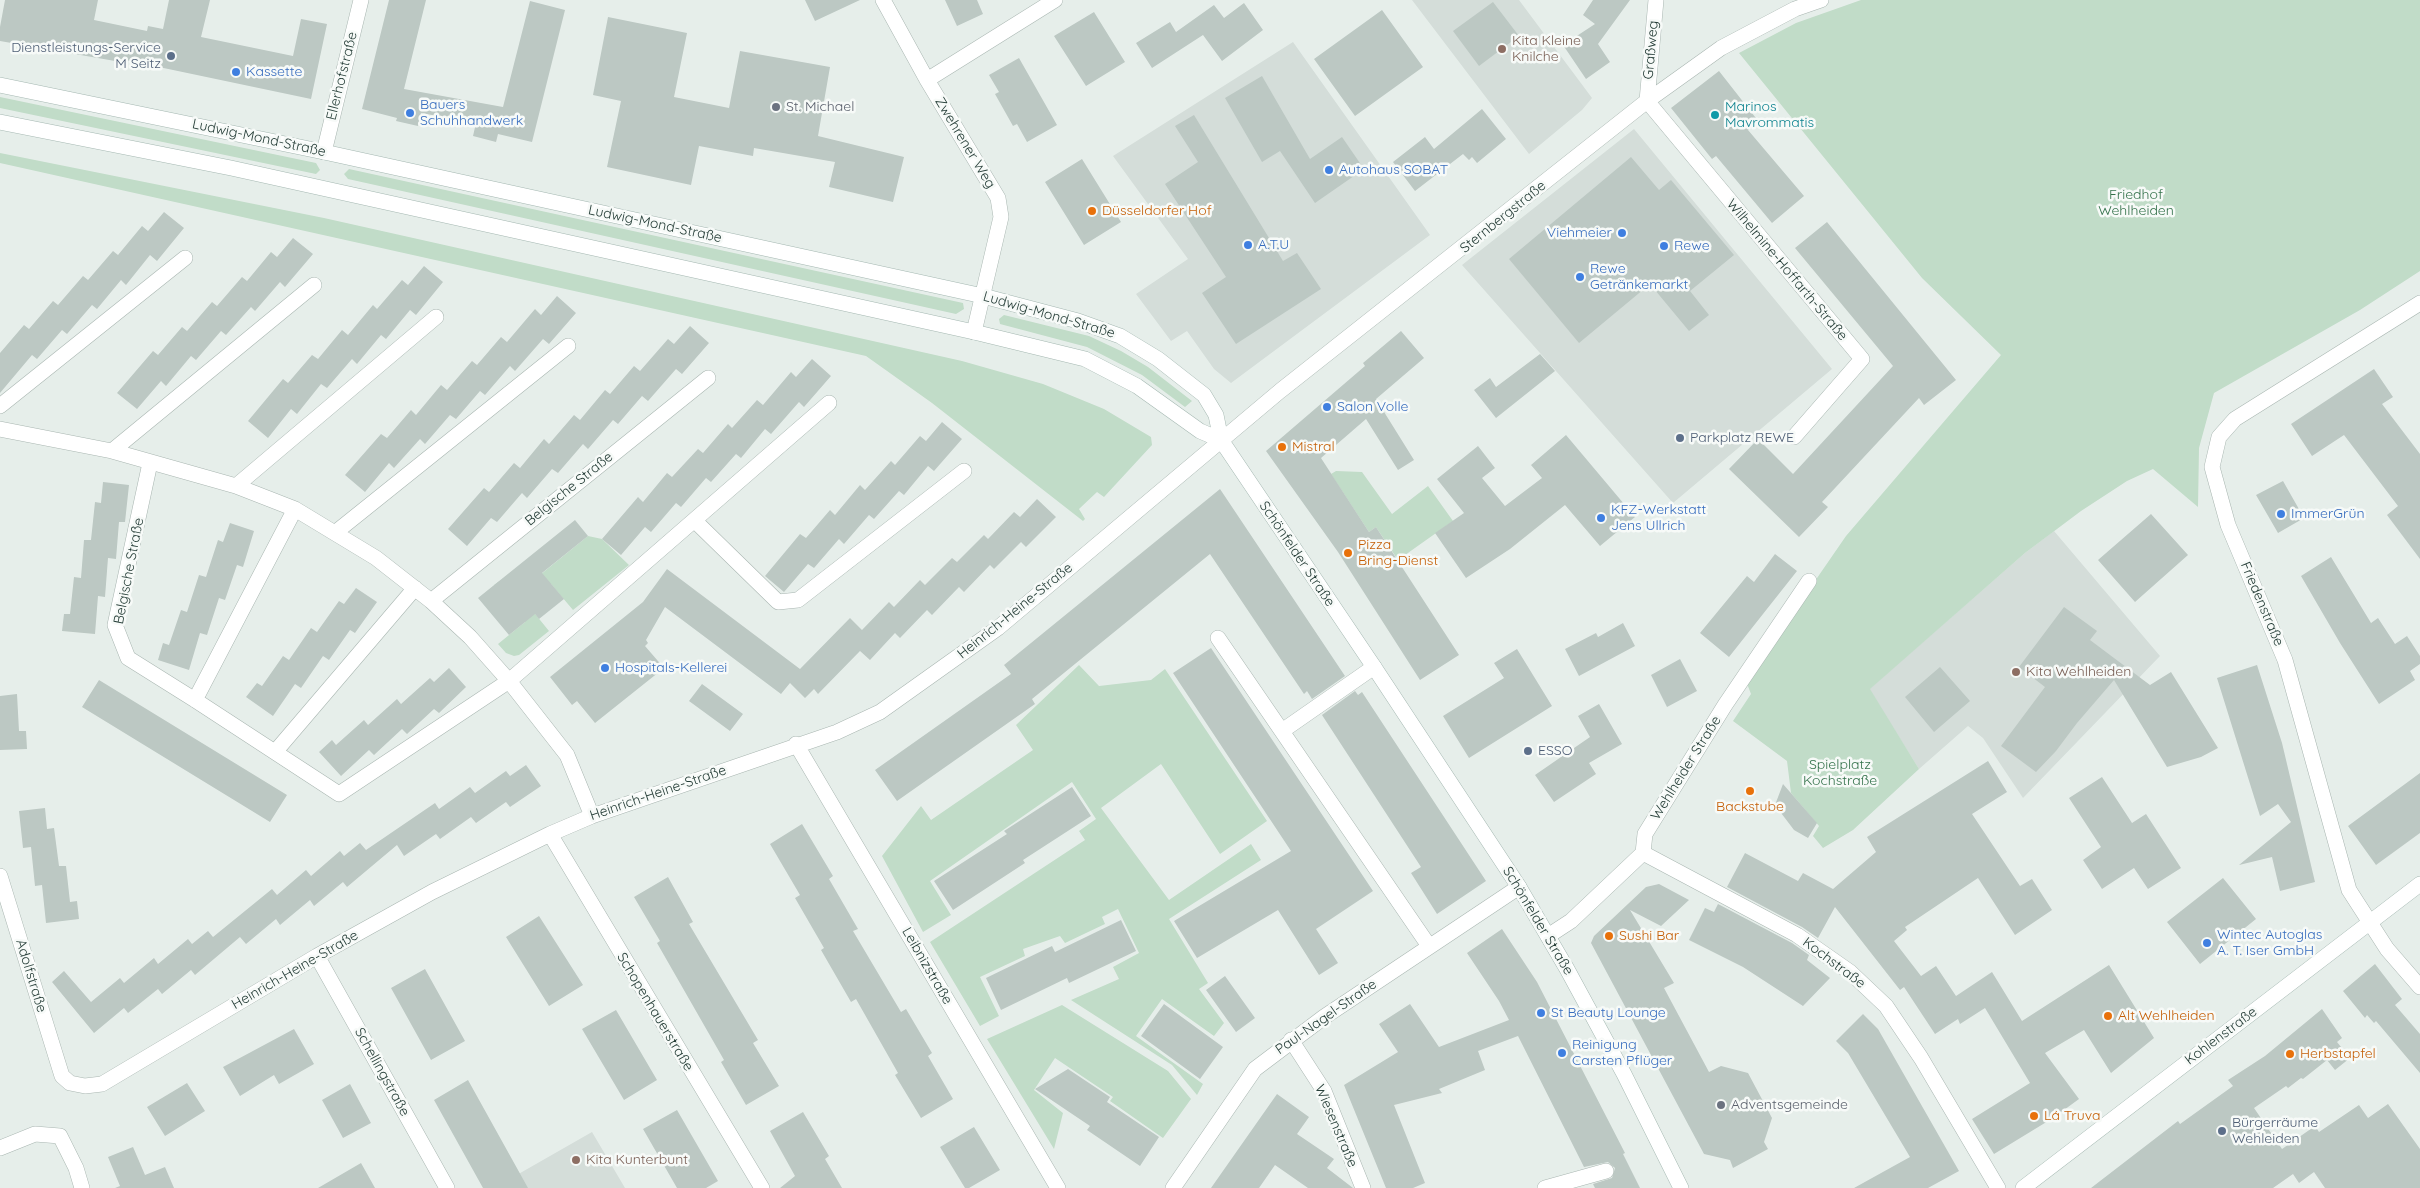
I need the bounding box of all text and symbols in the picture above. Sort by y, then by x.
street label: Graßweg [1640,20,1662,80]
street label: Ellerhofstraße [323,30,361,122]
place label: Kita Kleine Knilche [1512,33,1581,65]
place label: Dienstleistungs-Service M Seitz [11,40,161,72]
marker: Kita Kleine Knilche [1496,43,1508,55]
marker: Dienstleistungs-Service M Seitz [165,50,177,62]
place label: Kassette [246,64,302,80]
marker: Kassette [230,66,242,78]
street label: Zwehrener Weg [931,94,999,192]
place label: Bauers Schuhhandwerk [420,97,523,130]
place label: St. Michael [786,99,854,115]
place label: Marinos Mavrommatis [1725,99,1814,132]
marker: St. Michael [770,101,782,113]
marker: Bauers Schuhhandwerk [404,107,416,119]
marker: Marinos Mavrommatis [1709,109,1721,121]
street label: Ludwig-Mond-Straße [191,116,327,160]
place label: Autohaus SOBAT [1339,162,1448,178]
marker: Autohaus SOBAT [1323,164,1335,176]
street label: Sternbergstraße [1457,177,1549,257]
park label: Friedhof Wehlheiden [2098,187,2174,220]
street label: Wilhelmine-Hoffarth-Straße [1723,196,1851,344]
street label: Ludwig-Mond-Straße [587,202,723,246]
place label: Düsseldorfer Hof [1102,203,1212,219]
marker: Düsseldorfer Hof [1086,205,1098,217]
place label: Viehmeier [1547,225,1612,241]
marker: Viehmeier [1616,227,1628,239]
place label: A.T.U [1258,237,1289,253]
place label: Rewe [1674,238,1710,254]
marker: A.T.U [1242,239,1254,251]
marker: Rewe [1658,240,1670,252]
place label: Rewe Getränkemarkt [1590,261,1688,294]
marker: Rewe Getränkemarkt [1574,271,1586,283]
street label: Ludwig-Mond-Straße [981,288,1117,342]
place label: Salon Volle [1337,399,1408,415]
marker: Salon Volle [1321,401,1333,413]
place label: Parkplatz REWE [1690,430,1794,446]
marker: Parkplatz REWE [1674,432,1686,444]
place label: Mistral [1292,439,1335,455]
marker: Mistral [1276,441,1288,453]
street label: Belgische Straße [522,448,616,530]
street label: Schönfelder Straße [1256,498,1338,610]
place label: KFZ-Werkstatt Jens Ullrich [1611,502,1706,534]
place label: ImmerGrün [2291,506,2365,522]
marker: ImmerGrün [2275,508,2287,520]
marker: KFZ-Werkstatt Jens Ullrich [1595,512,1607,524]
street label: Belgische Straße [110,516,148,626]
place label: Pizza Bring-Dienst [1358,537,1438,570]
marker: Pizza Bring-Dienst [1342,547,1354,559]
street label: Heinrich-Heine-Straße [954,559,1076,663]
street label: Friedenstraße [2237,559,2287,649]
place label: Hospitals-Kellerei [615,660,727,676]
marker: Hospitals-Kellerei [599,662,611,674]
place label: Kita Wehlheiden [2026,664,2131,680]
marker: Kita Wehlheiden [2010,666,2022,678]
street label: Wehlheider Straße [1647,713,1725,823]
place label: ESSO [1538,743,1572,759]
marker: ESSO [1522,745,1534,757]
park label: Spielplatz Kochstraße [1803,757,1877,790]
street label: Heinrich-Heine-Straße [588,762,728,824]
marker: Backstube [1744,785,1756,797]
place label: Backstube [1716,799,1784,815]
street label: Schönfelder Straße [1499,864,1577,978]
street label: Leibnizstraße [898,925,956,1007]
street label: Heinrich-Heine-Straße [229,927,361,1013]
place label: Wintec Autoglas A. T. Iser GmbH [2217,927,2322,960]
place label: Sushi Bar [1619,928,1679,944]
marker: Sushi Bar [1603,930,1615,942]
street label: Kochstraße [1799,934,1869,992]
street label: Adolfstraße [12,937,50,1015]
marker: Wintec Autoglas A. T. Iser GmbH [2201,937,2213,949]
street label: Schopenhauerstraße [613,950,697,1074]
street label: Paul-Nagel-Straße [1272,976,1380,1058]
street label: Kohlenstraße [2182,1003,2260,1069]
place label: St Beauty Lounge [1551,1005,1666,1021]
marker: St Beauty Lounge [1535,1007,1547,1019]
place label: Alt Wehlheiden [2118,1008,2215,1024]
marker: Alt Wehlheiden [2102,1010,2114,1022]
street label: Schellingstraße [351,1025,413,1119]
place label: Reinigung Carsten Pflüger [1572,1037,1672,1070]
place label: Herbstapfel [2300,1046,2376,1062]
marker: Reinigung Carsten Pflüger [1556,1047,1568,1059]
marker: Herbstapfel [2284,1048,2296,1060]
street label: Wiesenstraße [1311,1082,1361,1170]
place label: Adventsgemeinde [1731,1097,1848,1113]
marker: Adventsgemeinde [1715,1099,1727,1111]
place label: Lá Truva [2044,1108,2101,1124]
marker: Lá Truva [2028,1110,2040,1122]
place label: Bürgerräume Wehleiden [2232,1115,2318,1148]
marker: Bürgerräume Wehleiden [2216,1125,2228,1137]
place label: Kita Kunterbunt [586,1152,688,1168]
marker: Kita Kunterbunt [570,1154,582,1166]

